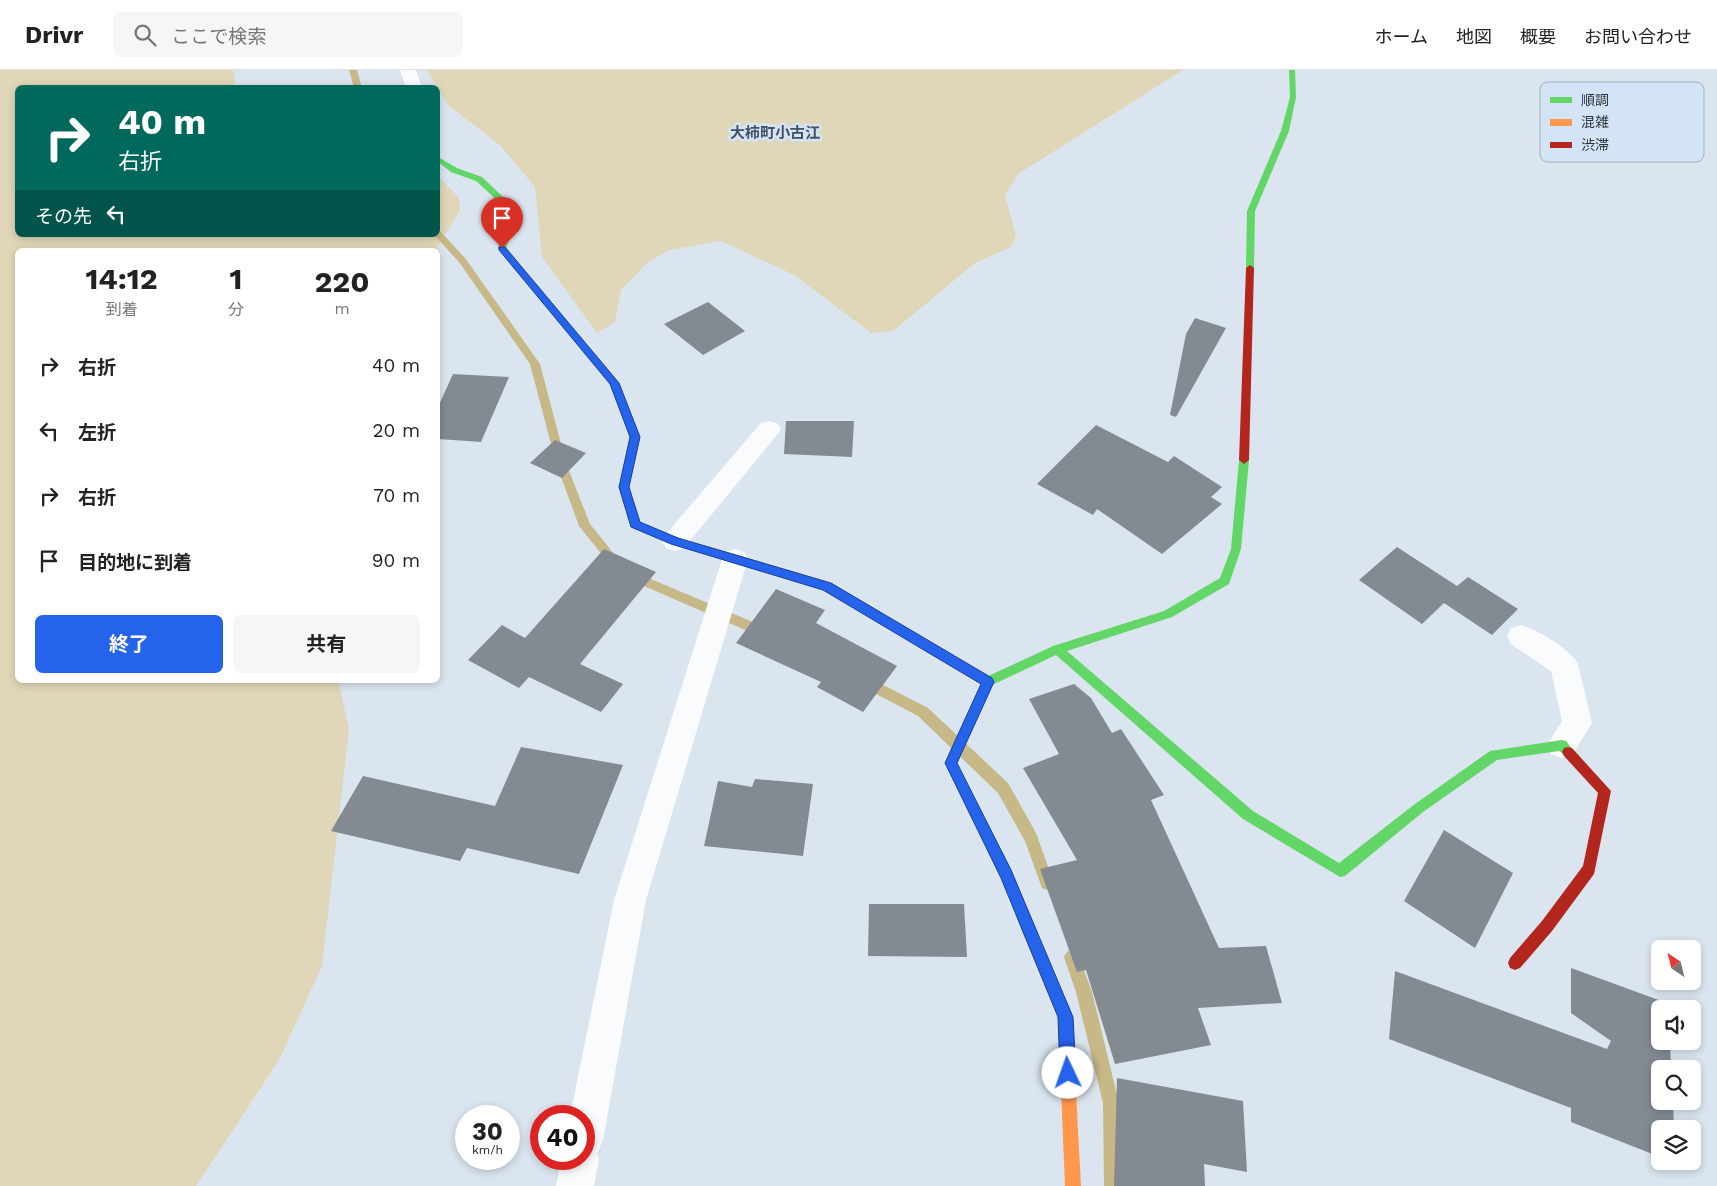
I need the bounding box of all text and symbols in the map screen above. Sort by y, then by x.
search box [113,12,463,57]
text: Drivr [25,21,83,49]
icon: search [131,21,159,49]
text: ここで検索 [171,25,266,48]
text: ホーム [1375,26,1428,47]
text: 地図 [1456,26,1492,47]
text: 概要 [1520,26,1556,47]
text: お問い合わせ [1584,26,1692,47]
legend [1540,82,1704,162]
text: 順調 [1581,92,1609,108]
text: 40 m [118,101,206,143]
icon: right [35,105,100,170]
text: 混雑 [1581,114,1609,130]
district label: 大柿町小古江 [730,124,820,142]
text: 渋滞 [1581,137,1609,153]
text: 右折 [118,149,162,174]
pin [481,197,523,248]
icon: left [102,200,130,228]
icon: arrive [488,204,516,232]
text: その先 [35,205,92,228]
text: 14:12 [85,261,158,296]
text: 1 [230,261,243,296]
text: 220 [314,264,370,299]
text: m [334,299,350,318]
text: 到着 [106,300,138,319]
text: 分 [228,300,244,319]
icon: right [35,352,63,380]
text: 40 m [372,354,420,377]
text: 右折 [78,356,116,379]
icon: left [35,417,63,445]
text: 20 m [373,419,420,442]
text: 左折 [78,421,116,444]
icon: right [35,482,63,510]
text: 70 m [373,484,420,507]
text: 右折 [78,486,116,509]
icon: arrive [35,547,63,575]
text: 90 m [372,549,420,572]
text: 目的地に到着 [78,551,192,574]
button: 終了 [35,615,223,673]
button: 共有 [233,615,420,673]
north arrow [1651,940,1701,990]
map controls [1651,940,1701,1170]
button: sound [1651,1000,1701,1050]
position arrow [1041,1046,1093,1098]
button: search [1651,1060,1701,1110]
speed limit sign: 40 [530,1105,595,1170]
text: 30 [472,1117,503,1146]
button: layers [1651,1120,1701,1170]
text: km/h [472,1143,503,1157]

